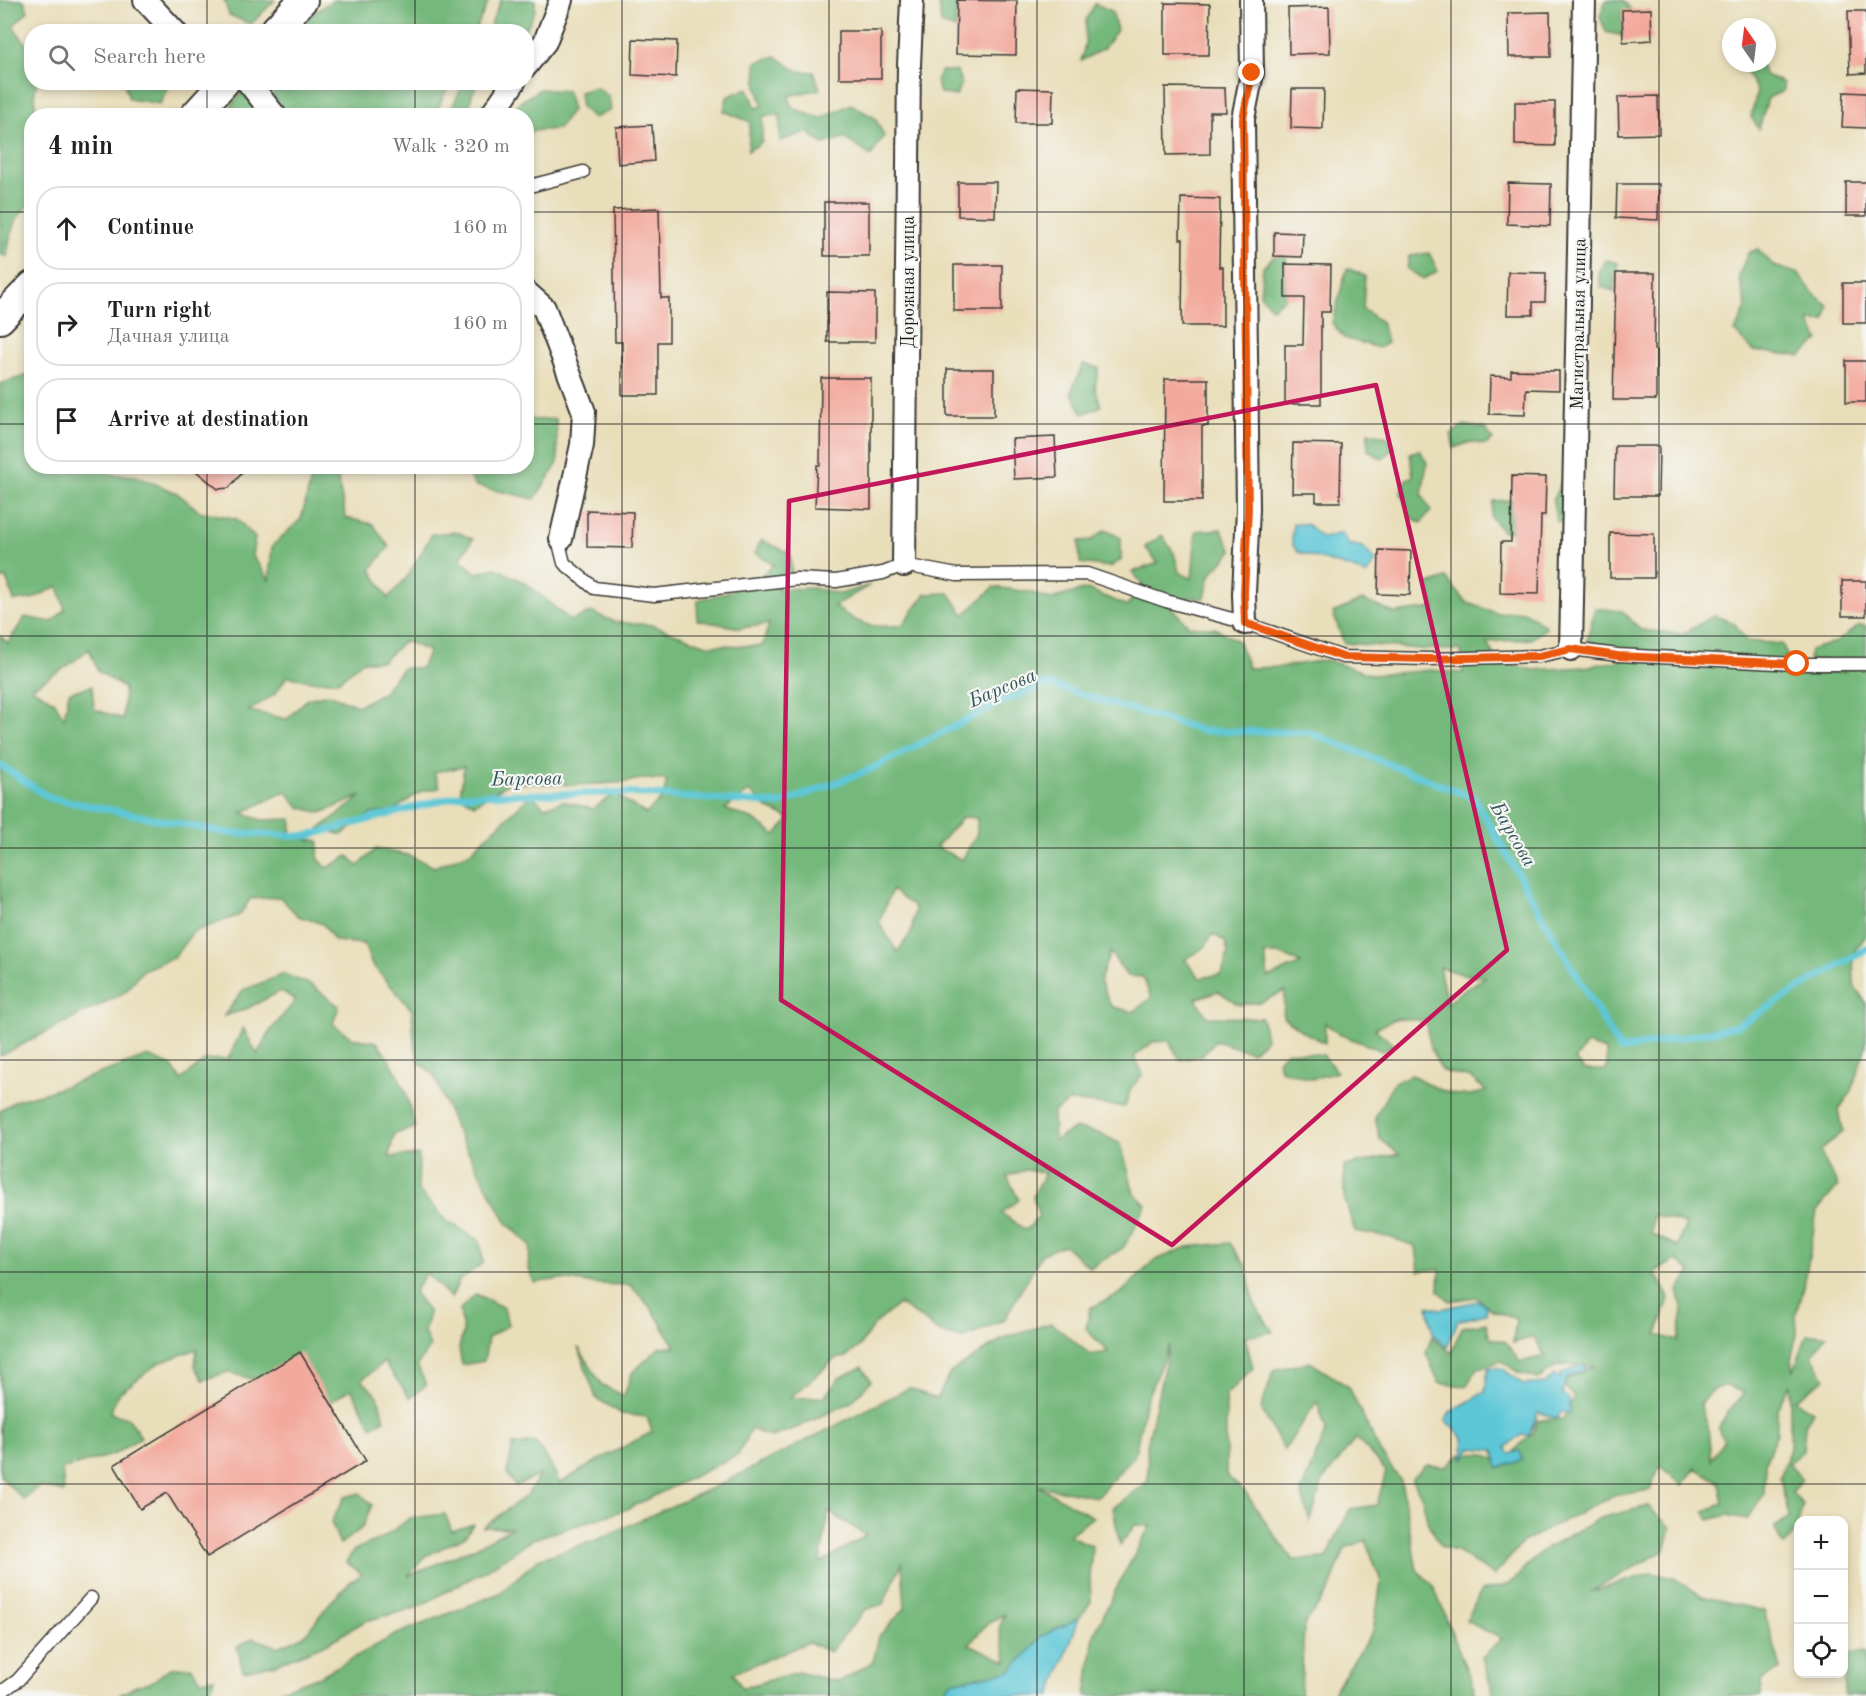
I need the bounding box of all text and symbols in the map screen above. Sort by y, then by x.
north arrow [1722,18,1776,72]
search box [24,24,534,90]
icon: search [45,41,78,74]
text: Search here [93,46,206,68]
route end [1238,59,1264,85]
text: 4 min [48,134,113,160]
text: Walk · 320 m [391,137,510,157]
icon: ahead [50,212,83,245]
street label: Дорожная улица [900,216,918,348]
text: Continue [107,217,194,239]
text: 160 m [452,218,508,238]
street label: Магистральная улица [1569,238,1589,410]
text: Turn right [107,300,211,322]
icon: right [50,308,83,341]
text: 160 m [452,314,508,334]
text: Дачная улица [107,327,230,347]
icon: arrive [50,404,83,437]
text: Arrive at destination [107,409,309,431]
route start [1783,650,1809,676]
water label: Барсова [965,666,1040,712]
water label: Барсова [490,769,563,791]
water label: Барсова [1485,798,1539,871]
map controls [1794,1516,1848,1678]
button: + [1794,1516,1848,1570]
button: − [1794,1570,1848,1624]
button: locate [1794,1624,1848,1678]

